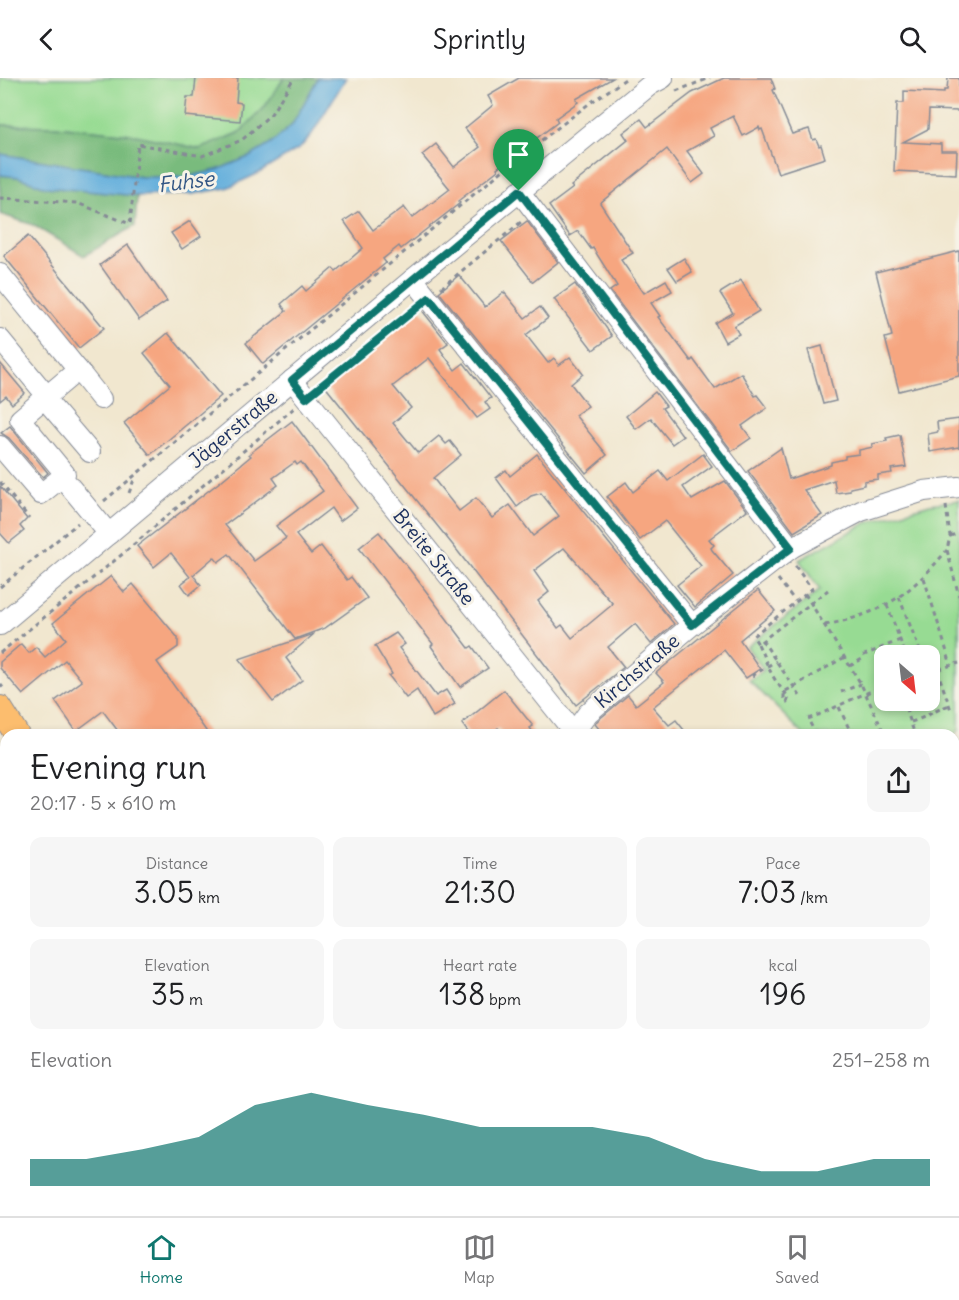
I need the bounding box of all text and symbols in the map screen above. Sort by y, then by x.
text: Sprintly [433,22,526,56]
icon: back [30,23,63,56]
icon: search [896,23,929,56]
pin [493,129,544,191]
icon: arrive [502,138,535,171]
water label: Fuhse [156,164,217,198]
street label: Jägerstraße [183,384,282,473]
street label: Breite Straße [388,504,481,610]
street label: Kirchstraße [589,628,684,713]
north arrow [874,645,940,711]
map controls [874,645,940,711]
text: Evening run [30,746,206,788]
button: share [867,749,930,812]
text: 20:17 · 5 × 610 m [30,790,176,815]
text: Distance [146,853,208,873]
text: Time [463,853,497,873]
text: Pace [766,853,800,873]
text: 3.05 [134,873,194,911]
text: 21:30 [444,873,516,911]
text: 7:03 [738,873,796,911]
text: km [194,887,220,907]
text: /km [796,887,828,907]
text: Elevation [144,955,210,975]
text: Heart rate [443,955,517,975]
text: kcal [769,955,797,975]
text: 35 [151,975,185,1013]
text: 138 [439,975,485,1013]
text: 196 [760,975,806,1013]
text: m [185,989,203,1009]
text: bpm [485,989,521,1009]
text: Elevation [30,1047,112,1072]
text: 251–258 m [832,1047,930,1072]
tab: Home [140,1231,183,1287]
tab: Map [463,1231,496,1287]
tab: Saved [775,1231,819,1287]

